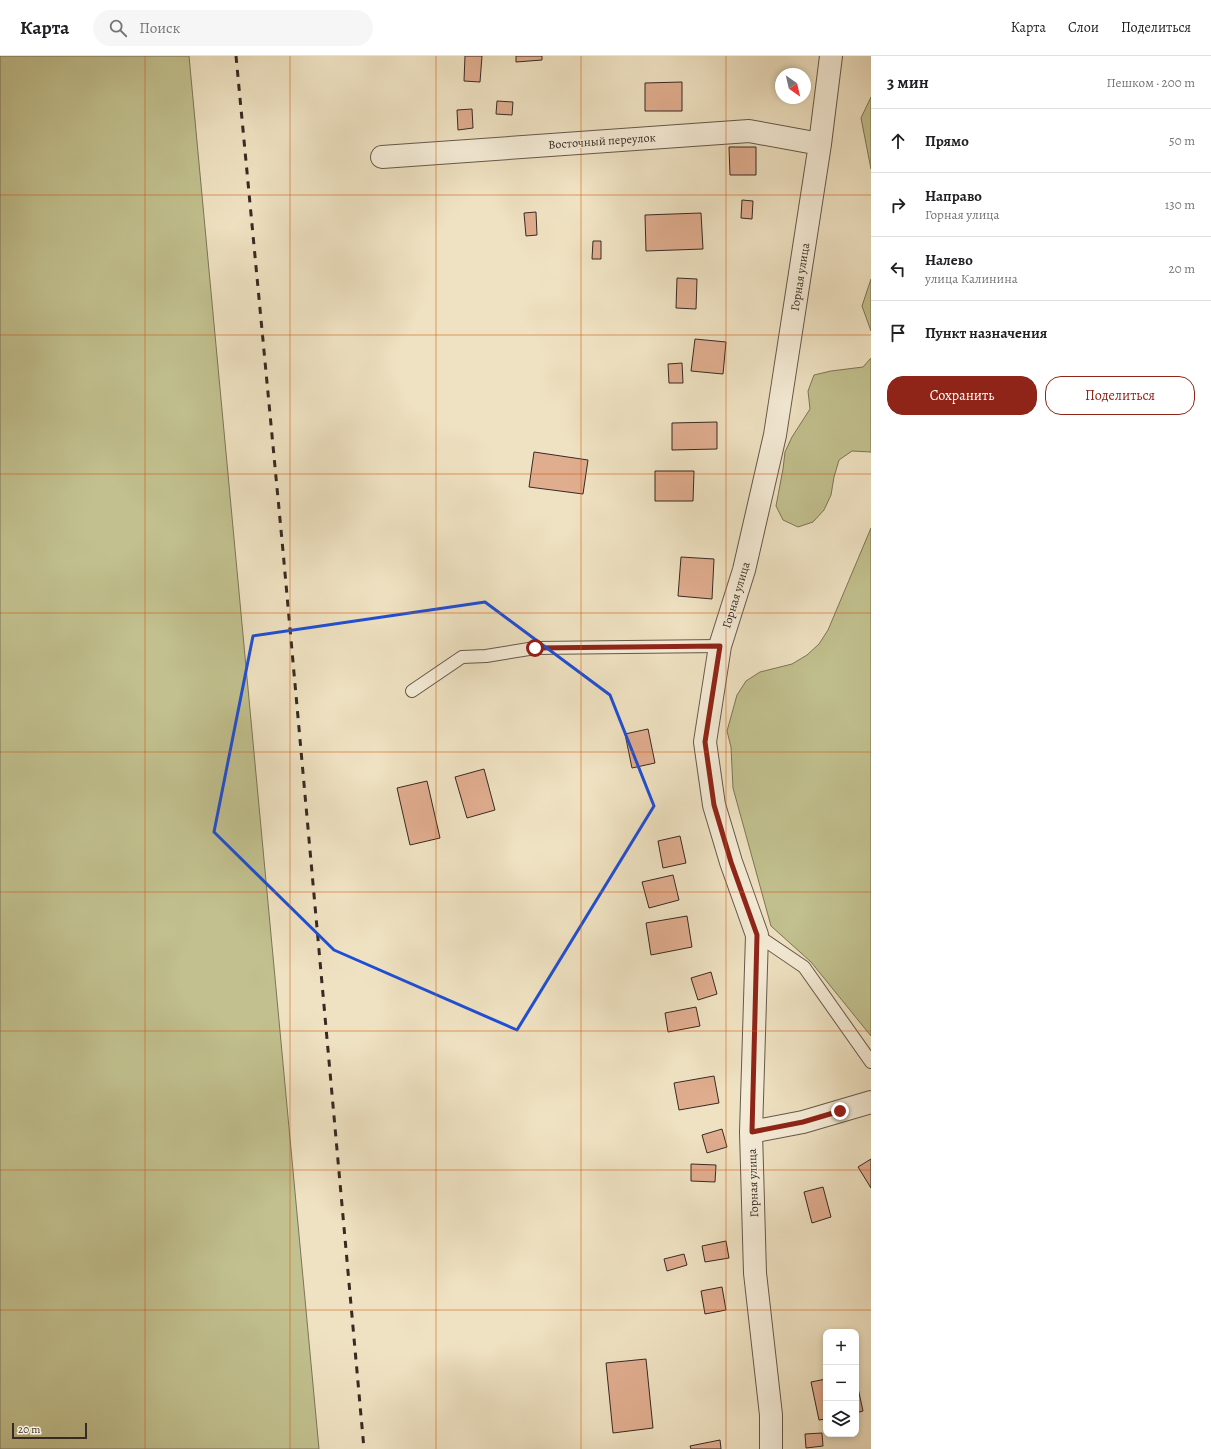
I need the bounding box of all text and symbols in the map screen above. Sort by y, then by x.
search box [93,10,373,46]
text: Карта [20,15,69,41]
icon: search [107,17,129,39]
text: Поиск [139,18,180,38]
text: Карта [1011,18,1046,37]
text: Слои [1068,18,1099,37]
text: Поделиться [1121,18,1191,37]
north arrow [775,68,811,104]
text: 3 мин [887,71,929,94]
text: Пешком · 200 m [1107,74,1195,91]
street label: Восточный переулок [548,129,656,153]
icon: ahead [887,130,909,152]
text: Прямо [925,131,969,151]
text: 50 m [1169,132,1195,149]
text: Направо [925,186,982,206]
icon: right [887,194,909,216]
text: 130 m [1165,196,1195,213]
text: Горная улица [925,206,1000,223]
street label: Горная улица [787,241,813,312]
text: Налево [925,250,973,270]
icon: left [887,258,909,280]
text: 20 m [1169,260,1195,277]
text: улица Калинина [925,270,1018,287]
icon: arrive [887,322,909,344]
text: Пункт назначения [925,323,1047,343]
button: Сохранить [887,376,1037,415]
button: Поделиться [1045,376,1195,415]
street label: Горная улица [718,559,754,630]
route start [526,639,544,657]
route end [831,1102,849,1120]
street label: Горная улица [744,1148,762,1218]
map controls [823,1329,859,1437]
button: + [823,1329,859,1365]
button: − [823,1365,859,1401]
button: layers [823,1401,859,1437]
scale bar [12,1421,87,1440]
text: 20 m [18,1422,40,1437]

